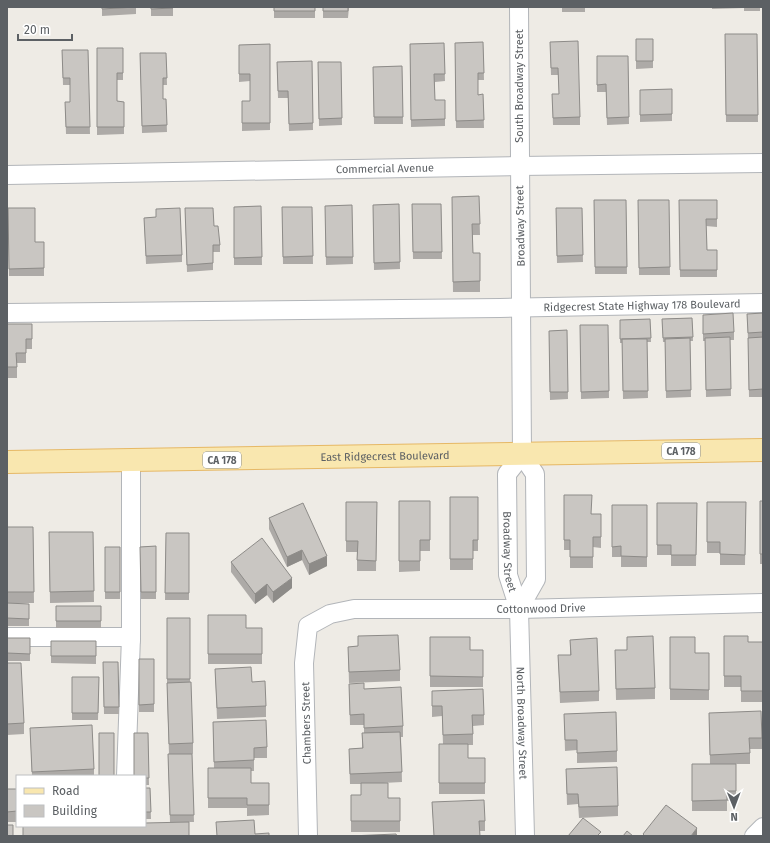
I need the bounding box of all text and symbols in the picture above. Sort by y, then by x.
scale bar [18,16,72,42]
text: 20 m [24,23,50,37]
street label: South Broadway Street [513,29,526,143]
street label: Commercial Avenue [336,161,434,176]
street label: Broadway Street [513,185,528,267]
street label: Ridgecrest State Highway 178 Boulevard [543,297,741,314]
road number: CA 178 [662,443,700,459]
street label: East Ridgecrest Boulevard [320,449,450,464]
road number: CA 178 [203,452,241,468]
street label: Broadway Street [500,511,519,594]
street label: Cottonwood Drive [497,601,586,616]
street label: North Broadway Street [514,666,530,780]
street label: Chambers Street [299,682,314,764]
legend [16,775,146,827]
text: Road [52,784,80,798]
north arrow [714,787,754,827]
text: Building [52,804,98,818]
text: N [730,810,738,823]

